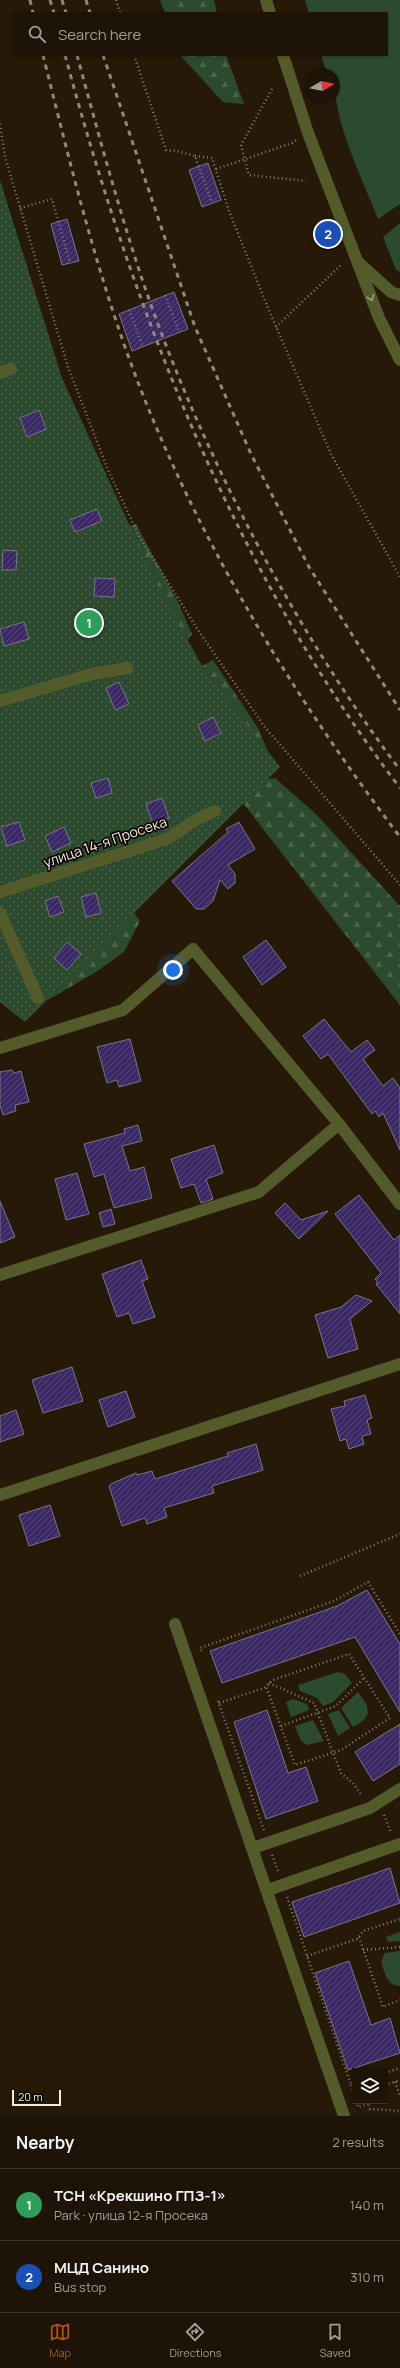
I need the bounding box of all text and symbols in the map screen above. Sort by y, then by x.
search box [12,12,388,56]
icon: search [26,23,48,45]
text: Search here [58,24,141,45]
north arrow [304,68,340,104]
pin: 2 [315,219,341,249]
one-way arrow [367,295,375,302]
pin: 1 [76,608,102,638]
street label: улица 14-я Просека [41,811,169,872]
your location [163,960,183,980]
map controls [352,2068,388,2104]
button: layers [352,2068,388,2104]
scale bar [12,2088,61,2107]
text: 20 m [18,2089,43,2104]
text: Nearby [16,2131,74,2154]
text: 2 results [332,2133,384,2151]
text: ТСН «Крекшино ГПЗ-1» [54,2185,226,2206]
text: 1 [26,2196,32,2214]
text: 140 m [350,2196,384,2214]
text: Park · улица 12-я Просека [54,2206,208,2224]
text: МЦД Санино [54,2257,149,2278]
text: 2 [25,2268,33,2286]
text: 310 m [350,2268,384,2286]
text: Bus stop [54,2278,106,2296]
tab: Map [49,2321,71,2360]
tab: Directions [169,2321,222,2360]
tab: Saved [320,2321,351,2360]

